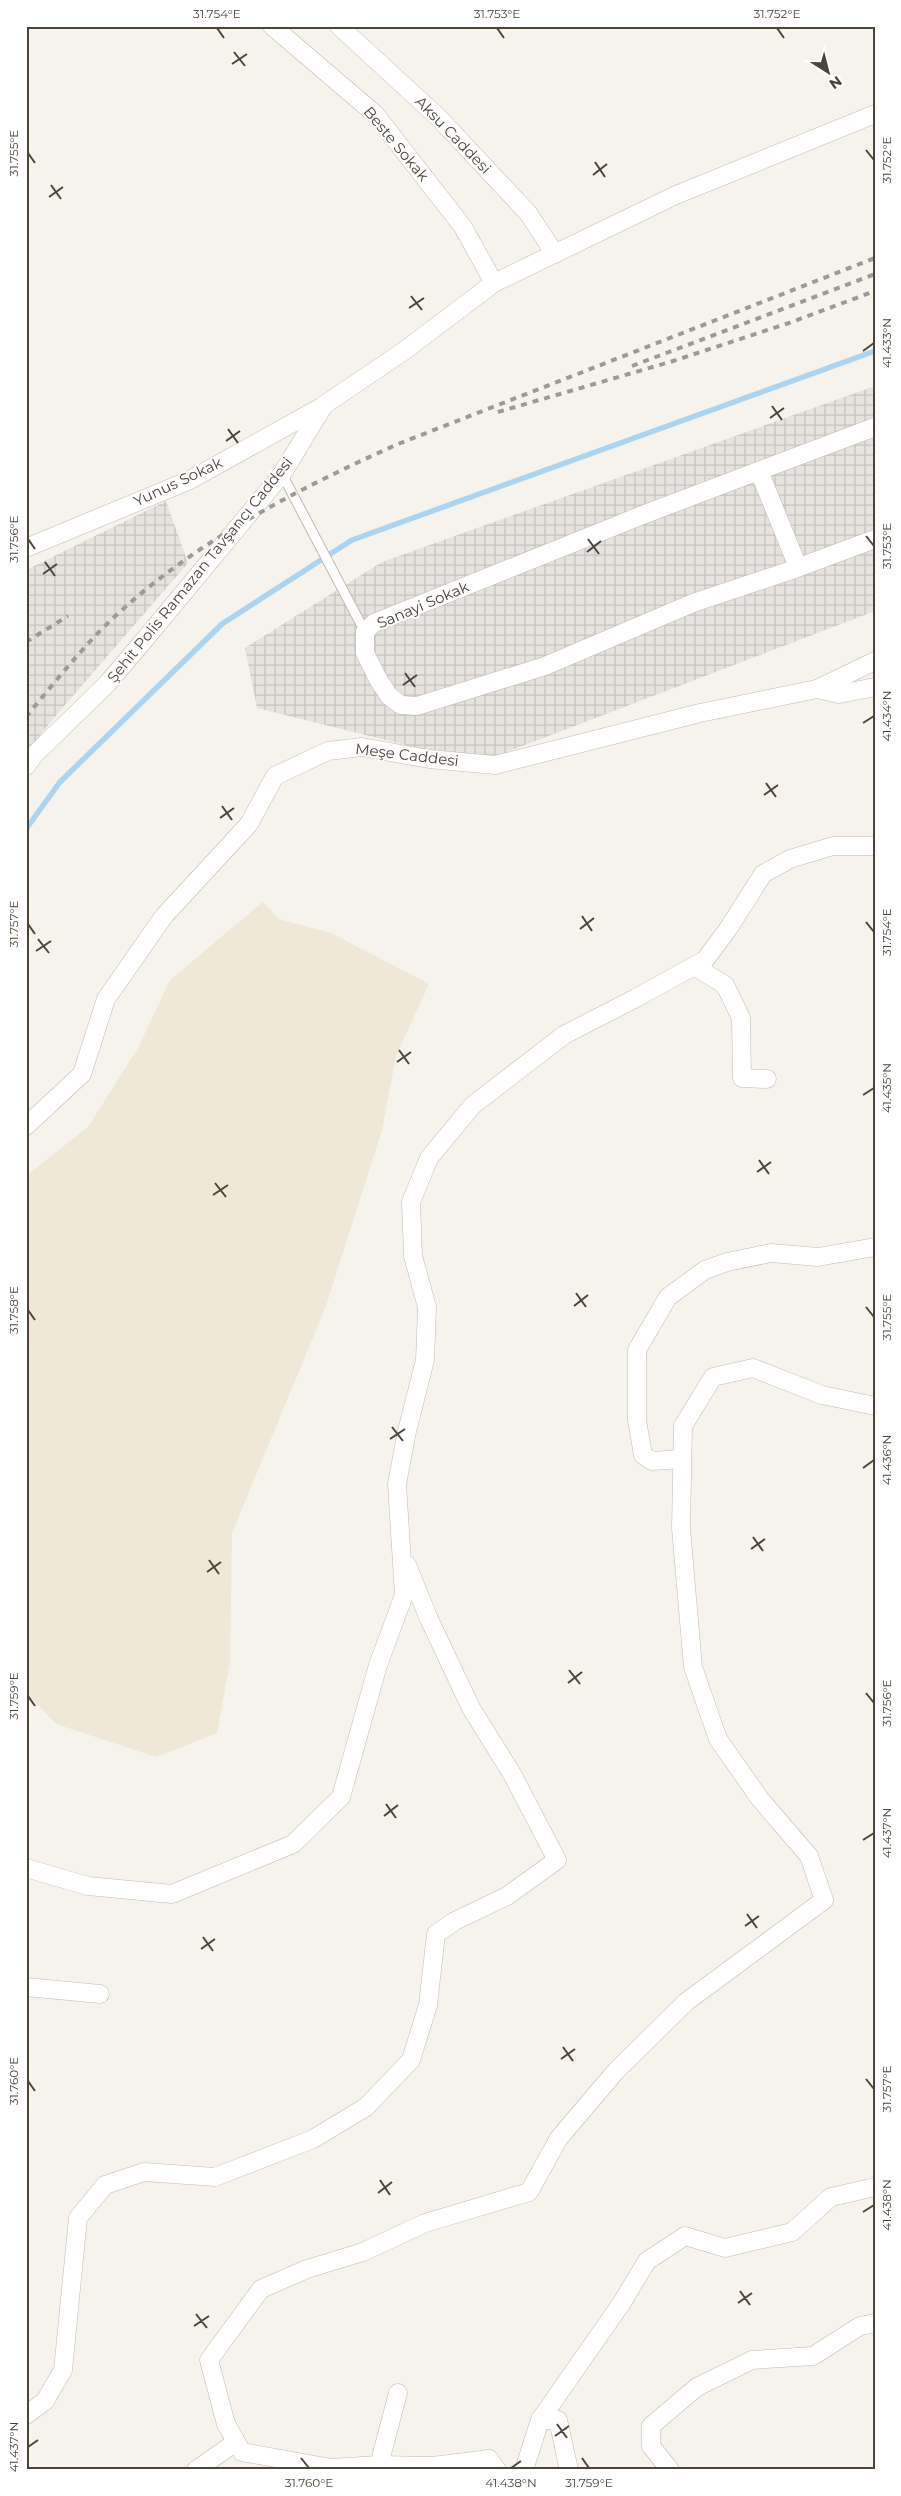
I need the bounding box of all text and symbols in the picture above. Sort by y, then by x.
text: 31.754°E [193,6,241,21]
text: 31.753°E [474,6,520,21]
text: 31.752°E [754,6,800,21]
north arrow [804,48,854,98]
text: N [826,72,846,93]
street label: Aksu Caddesi [411,92,495,178]
street label: Beste Sokak [360,102,433,185]
text: 31.755°E [6,130,21,176]
text: 31.752°E [879,137,894,183]
text: 41.433°N [879,318,894,368]
street label: Şehit Polis Ramazan Tavşancı Caddesi [103,453,296,686]
street label: Yunus Sokak [130,453,225,510]
text: 31.756°E [6,515,21,563]
text: 31.753°E [879,523,894,569]
street label: Sanayi Sokak [374,577,472,632]
text: 41.434°N [879,690,894,742]
street label: Meşe Caddesi [354,739,460,770]
text: 31.757°E [6,900,21,948]
text: 31.754°E [879,908,894,956]
text: 41.435°N [879,1063,894,1113]
text: 31.758°E [6,1286,21,1334]
text: 31.755°E [879,1294,894,1340]
text: 41.436°N [879,1435,894,1485]
text: 31.759°E [6,1672,21,1720]
text: 31.756°E [879,1679,894,1727]
text: 41.437°N [879,1808,894,1858]
text: 31.760°E [6,2057,21,2105]
text: 31.757°E [879,2065,894,2113]
text: 41.438°N [879,2179,894,2231]
text: 41.437°N [6,2422,21,2472]
text: 31.760°E [285,2475,333,2490]
text: 41.438°N [485,2475,537,2490]
text: 31.759°E [565,2475,613,2490]

